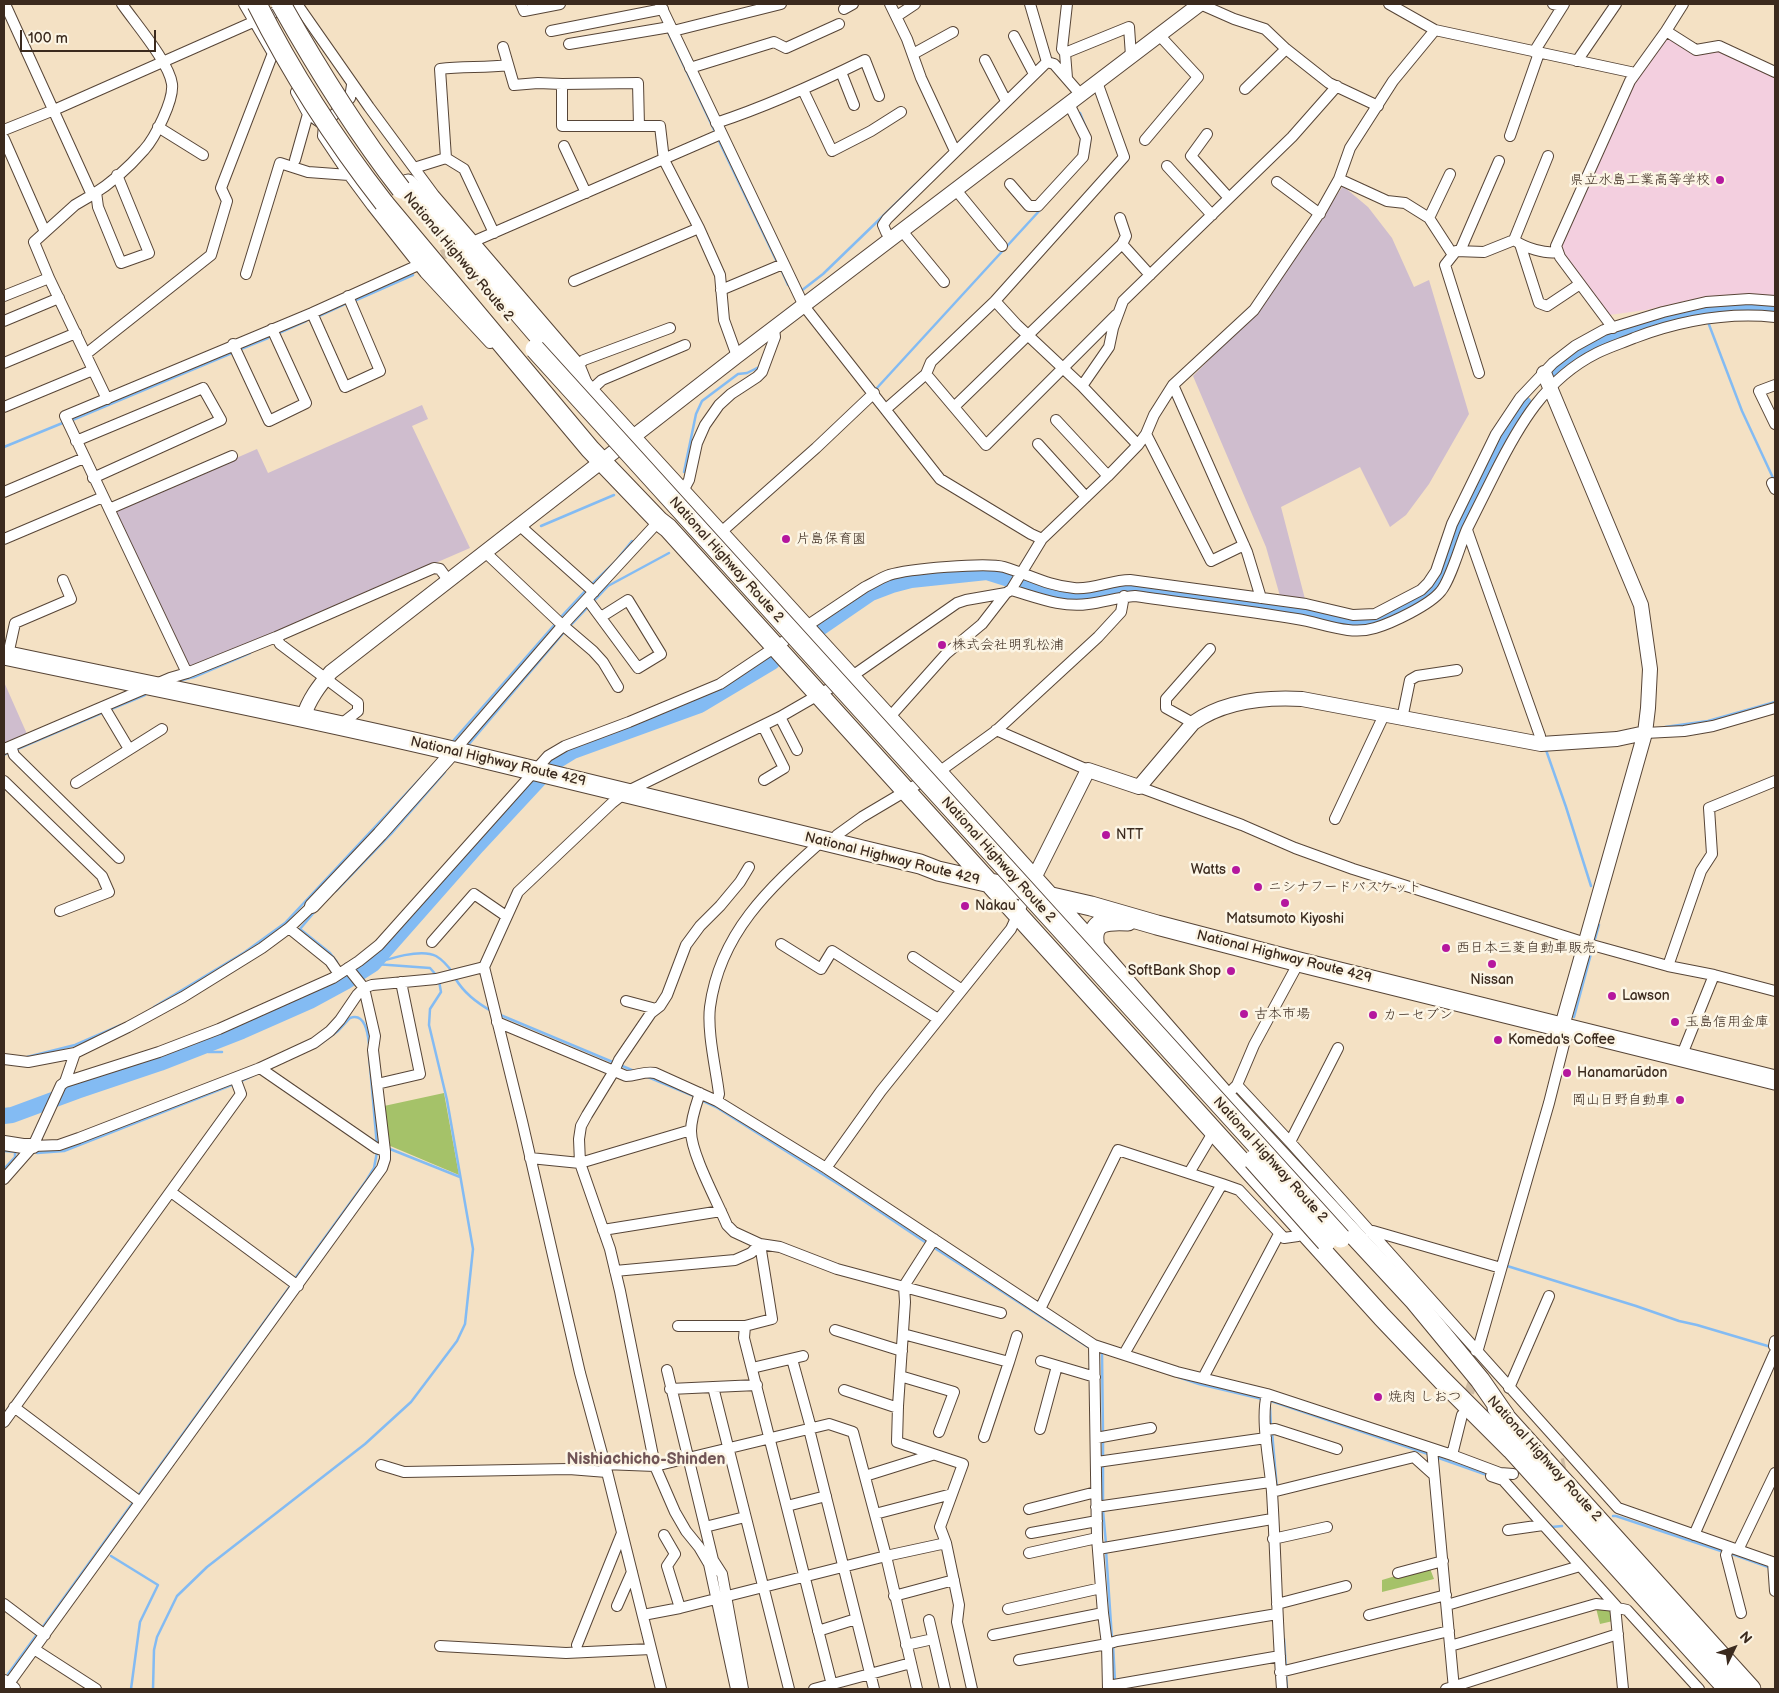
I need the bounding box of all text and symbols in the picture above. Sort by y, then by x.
scale bar [22,20,159,52]
text: 100 m [28,29,68,48]
place label: 県立水島工業高等学校 [1570,172,1710,188]
marker: 県立水島工業高等学校 [1714,174,1726,186]
street label: National Highway Route 2 [399,189,517,325]
street label: National Highway Route 2 [665,494,787,626]
place label: 片島保育園 [796,531,866,547]
marker: 片島保育園 [780,533,792,545]
place label: 株式会社明乳松浦 [952,637,1064,653]
marker: 株式会社明乳松浦 [936,639,948,651]
street label: National Highway Route 429 [409,734,587,790]
street label: National Highway Route 2 [937,794,1059,926]
place label: NTT [1116,827,1143,843]
street label: National Highway Route 429 [803,829,981,889]
marker: NTT [1100,829,1112,841]
place label: Watts [1191,862,1226,878]
marker: Watts [1230,864,1242,876]
place label: ニシナフードバスケット [1268,879,1422,895]
marker: ニシナフードバスケット [1252,881,1264,893]
marker: Matsumoto Kiyoshi [1279,897,1291,909]
place label: Nakau [975,898,1016,914]
marker: Nakau [959,900,971,912]
place label: Matsumoto Kiyoshi [1226,911,1344,927]
street label: National Highway Route 429 [1195,927,1373,987]
place label: 西日本三菱自動車販売 [1456,940,1596,956]
marker: 西日本三菱自動車販売 [1440,942,1452,954]
marker: Nissan [1486,958,1498,970]
place label: SoftBank Shop [1128,963,1221,979]
marker: SoftBank Shop [1225,965,1237,977]
place label: Nissan [1470,972,1514,988]
place label: Lawson [1622,988,1670,1004]
marker: Lawson [1606,990,1618,1002]
place label: 古本市場 [1254,1006,1310,1022]
place label: カーセブン [1383,1007,1453,1023]
marker: 古本市場 [1238,1008,1250,1020]
marker: カーセブン [1367,1009,1379,1021]
place label: 玉島信用金庫 [1685,1014,1769,1030]
marker: 玉島信用金庫 [1669,1016,1681,1028]
place label: Komeda's Coffee [1508,1032,1615,1048]
marker: Komeda's Coffee [1492,1034,1504,1046]
place label: Hanamarūdon [1577,1065,1667,1081]
marker: Hanamarūdon [1561,1067,1573,1079]
place label: 岡山日野自動車 [1572,1092,1670,1108]
street label: National Highway Route 2 [1209,1094,1331,1226]
marker: 岡山日野自動車 [1674,1094,1686,1106]
place label: 焼肉 しおつ [1388,1389,1462,1405]
marker: 焼肉 しおつ [1372,1391,1384,1403]
street label: National Highway Route 2 [1483,1393,1605,1525]
district label: Nishiachicho-Shinden [567,1450,725,1470]
north arrow [1709,1623,1759,1673]
text: N [1736,1628,1755,1647]

